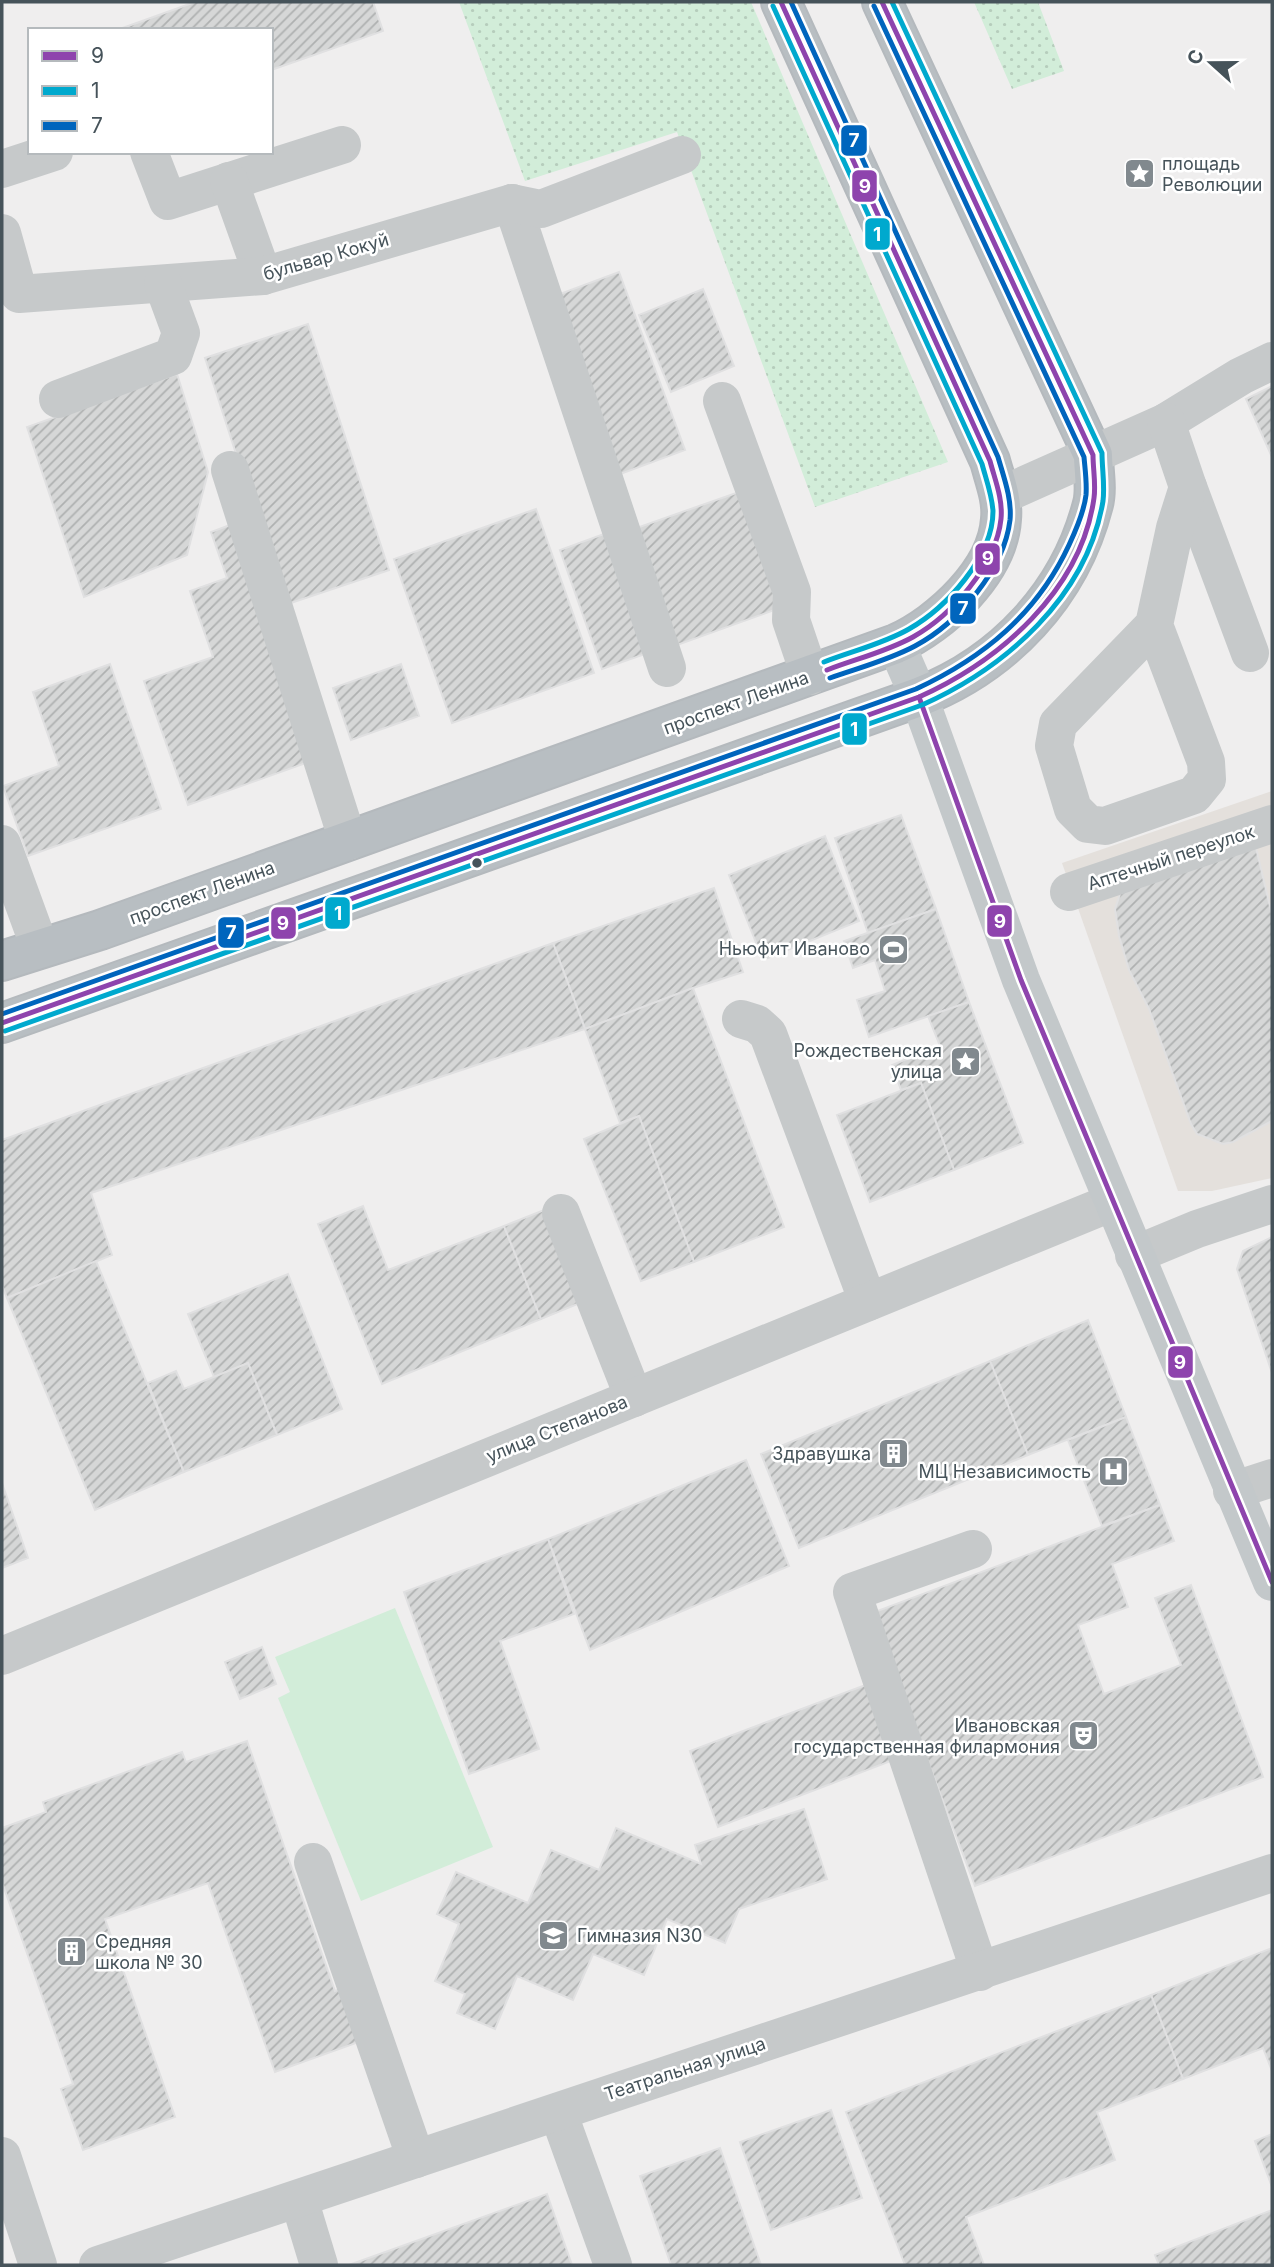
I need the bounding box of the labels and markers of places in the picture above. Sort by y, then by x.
place label: площадь Революции [1162,153,1262,195]
place icon: площадь Революции [1122,157,1156,191]
unlabelled marker [470,856,484,870]
sports icon: Ньюфит Иваново [876,932,910,966]
place label: Ньюфит Иваново [719,938,870,959]
place label: Рождественская улица [793,1040,942,1082]
place icon: Рождественская улица [948,1044,982,1078]
building icon: Здравушка [877,1437,911,1471]
place label: Здравушка [772,1443,871,1464]
hospital icon: МЦ Независимость [1097,1455,1131,1489]
place label: МЦ Независимость [918,1461,1091,1482]
place label: Ивановская государственная филармония [793,1715,1060,1757]
theatre icon: Ивановская государственная филармония [1066,1719,1100,1753]
school or university icon: Гимназия N30 [537,1919,571,1953]
place label: Гимназия N30 [577,1925,702,1946]
place label: Средняя школа № 30 [95,1931,203,1973]
building icon: Средняя школа № 30 [55,1935,89,1969]

